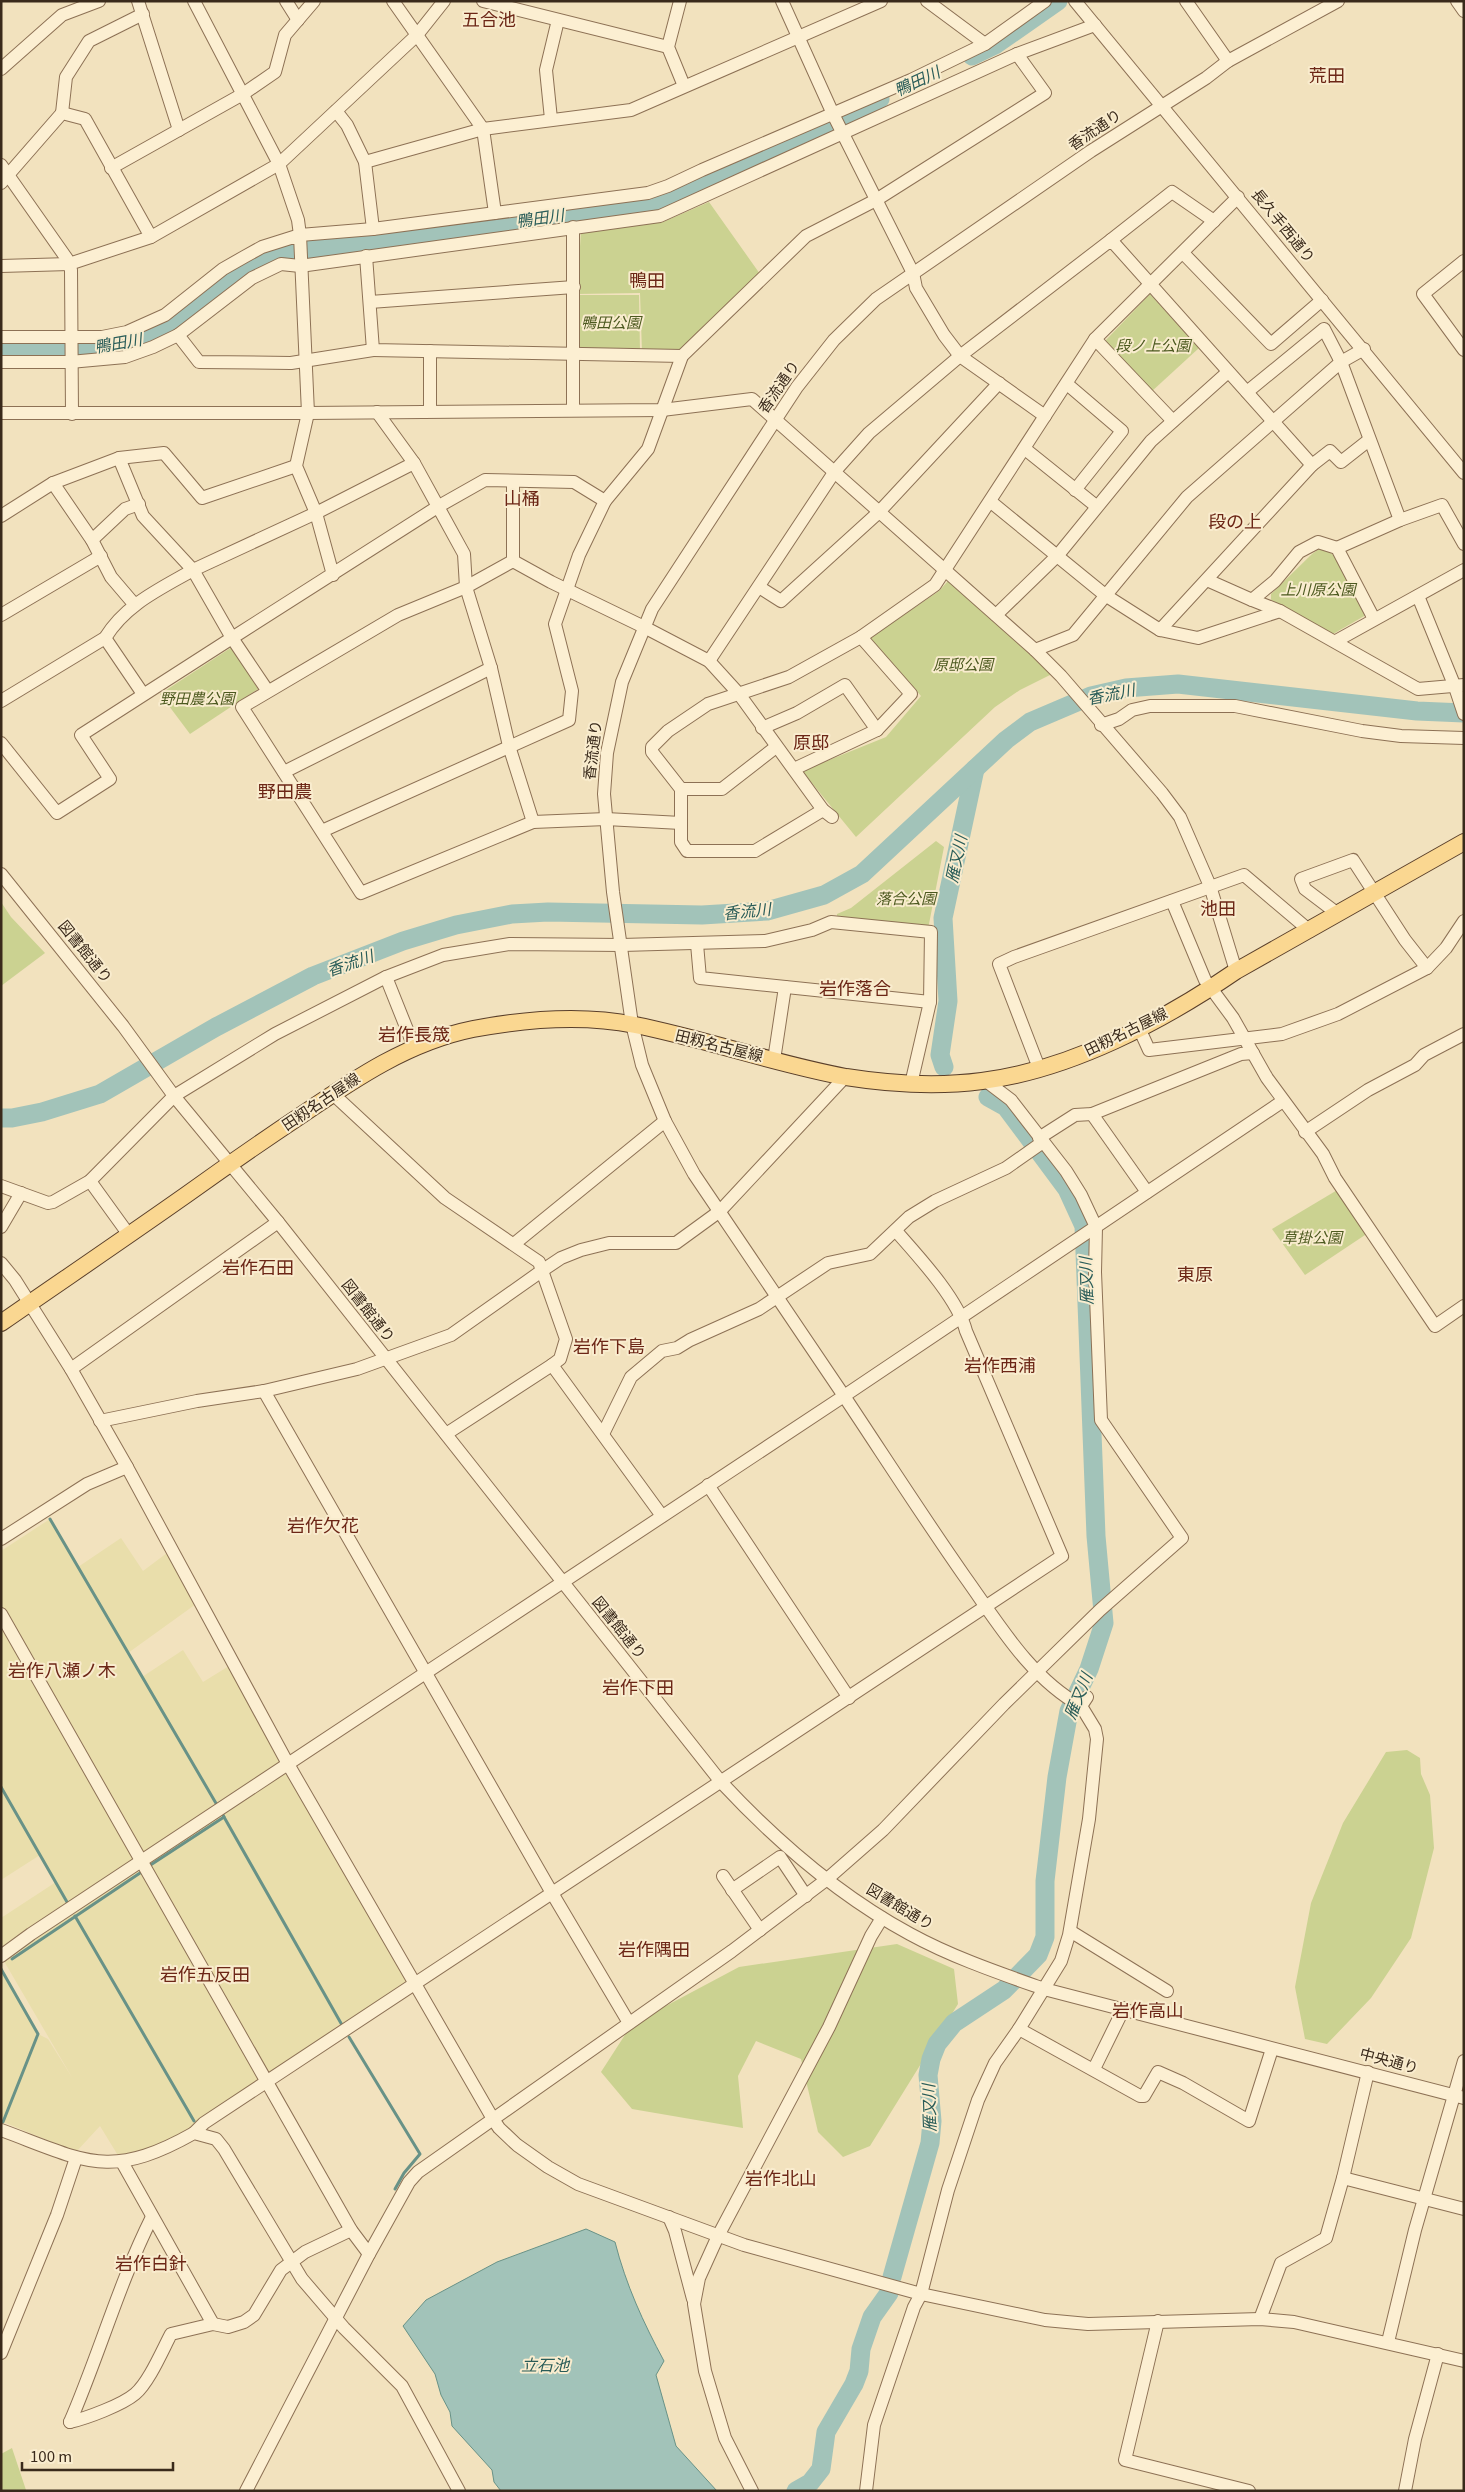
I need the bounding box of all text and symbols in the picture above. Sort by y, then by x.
district label: 五合池 [462,5,516,31]
water label: 鴨田川 [890,58,945,101]
district label: 荒田 [1309,61,1345,87]
street label: 香流通り [1063,103,1125,154]
street label: 長久手西通り [1248,183,1321,267]
water label: 鴨田川 [514,202,567,232]
district label: 鴨田 [629,266,665,292]
park label: 鴨田公園 [581,311,643,332]
water label: 鴨田川 [92,326,146,358]
park label: 段ノ上公園 [1115,334,1192,355]
street label: 香流通り [752,356,804,417]
district label: 山桶 [504,484,540,510]
district label: 段の上 [1208,507,1262,533]
park label: 上川原公園 [1280,578,1357,599]
park label: 原邸公園 [933,653,995,674]
water label: 香流川 [1085,676,1139,709]
park label: 野田農公園 [159,687,236,708]
street label: 香流通り [577,719,606,781]
district label: 原邸 [793,728,829,754]
district label: 野田農 [258,777,312,803]
water label: 雁又川 [938,831,972,885]
park label: 落合公園 [876,887,938,908]
district label: 池田 [1200,894,1236,920]
water label: 香流川 [722,895,774,924]
street label: 図書館通り [54,915,118,987]
water label: 香流川 [323,942,378,981]
district label: 岩作落合 [819,974,891,1000]
street label: 田籾名古屋線 [1080,1001,1170,1060]
district label: 岩作長筬 [378,1020,450,1046]
street label: 田籾名古屋線 [673,1023,766,1066]
street label: 田籾名古屋線 [277,1067,363,1135]
park label: 草掛公園 [1282,1226,1344,1247]
district label: 岩作石田 [222,1253,294,1279]
water label: 雁又川 [1072,1255,1098,1305]
district label: 東原 [1177,1260,1213,1286]
street label: 図書館通り [338,1274,401,1346]
district label: 岩作下島 [573,1332,645,1358]
district label: 岩作西浦 [964,1351,1036,1377]
district label: 岩作欠花 [287,1511,359,1537]
street label: 図書館通り [588,1591,652,1663]
district label: 岩作八瀬ノ木 [8,1656,116,1682]
water label: 雁又川 [1057,1667,1098,1722]
district label: 岩作下田 [602,1673,674,1699]
street label: 図書館通り [863,1877,938,1934]
district label: 岩作隅田 [618,1935,690,1961]
district label: 岩作五反田 [160,1960,250,1986]
district label: 岩作高山 [1112,1996,1184,2022]
street label: 中央通り [1358,2042,1421,2077]
water label: 雁又川 [915,2082,941,2132]
district label: 岩作北山 [745,2164,817,2190]
district label: 岩作白針 [115,2249,187,2275]
water label: 立石池 [521,2352,571,2376]
scale bar [22,2440,174,2472]
text: 100 m [30,2445,72,2466]

